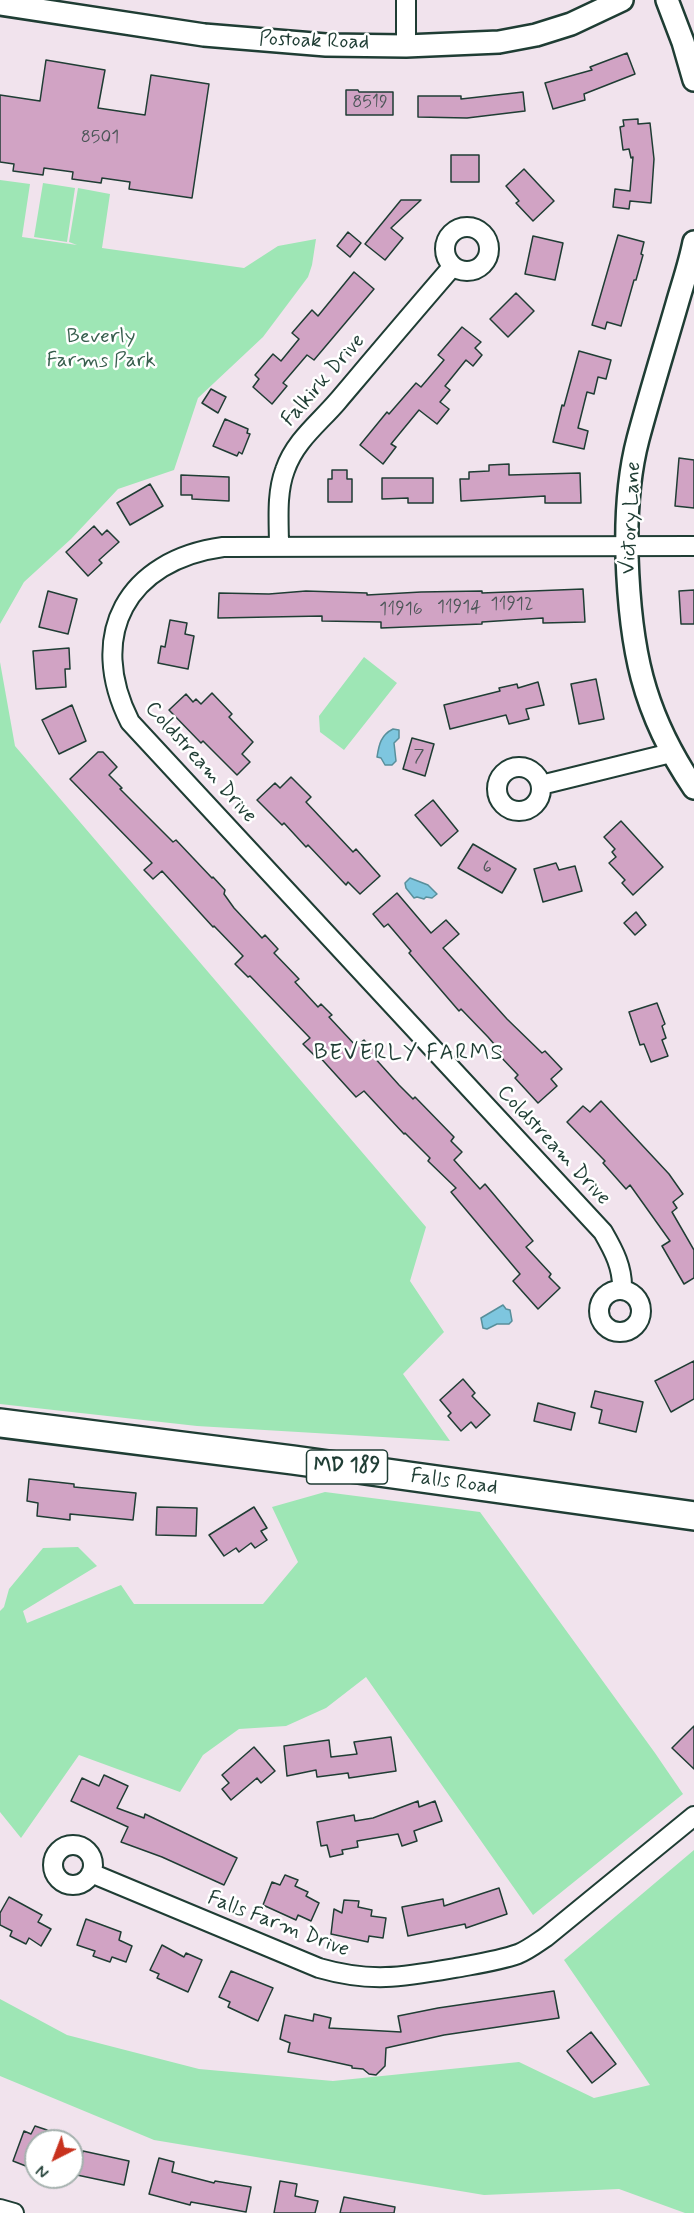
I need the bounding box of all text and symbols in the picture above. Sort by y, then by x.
street label: Postoak Road [258,27,370,57]
house number: 8519 [352,92,388,114]
house number: 8501 [81,127,119,149]
park label: Beverly Farms Park [46,325,156,375]
street label: Falkirk Drive [277,330,371,432]
street label: Victory Lane [616,461,648,575]
house number: 11912 [491,594,533,616]
house number: 11914 [437,597,481,619]
house number: 11916 [379,599,423,621]
street label: Coldstream Drive [139,697,261,829]
house number: 7 [414,746,424,768]
house number: 6 [482,857,492,879]
district label: BEVERLY FARMS [313,1041,505,1067]
street label: Coldstream Drive [491,1081,615,1211]
road number: MD 189 [306,1450,388,1484]
street label: Falls Road [409,1464,499,1502]
street label: Falls Farm Drive [204,1886,352,1964]
north arrow [24,2129,84,2189]
text: N [32,2160,54,2183]

